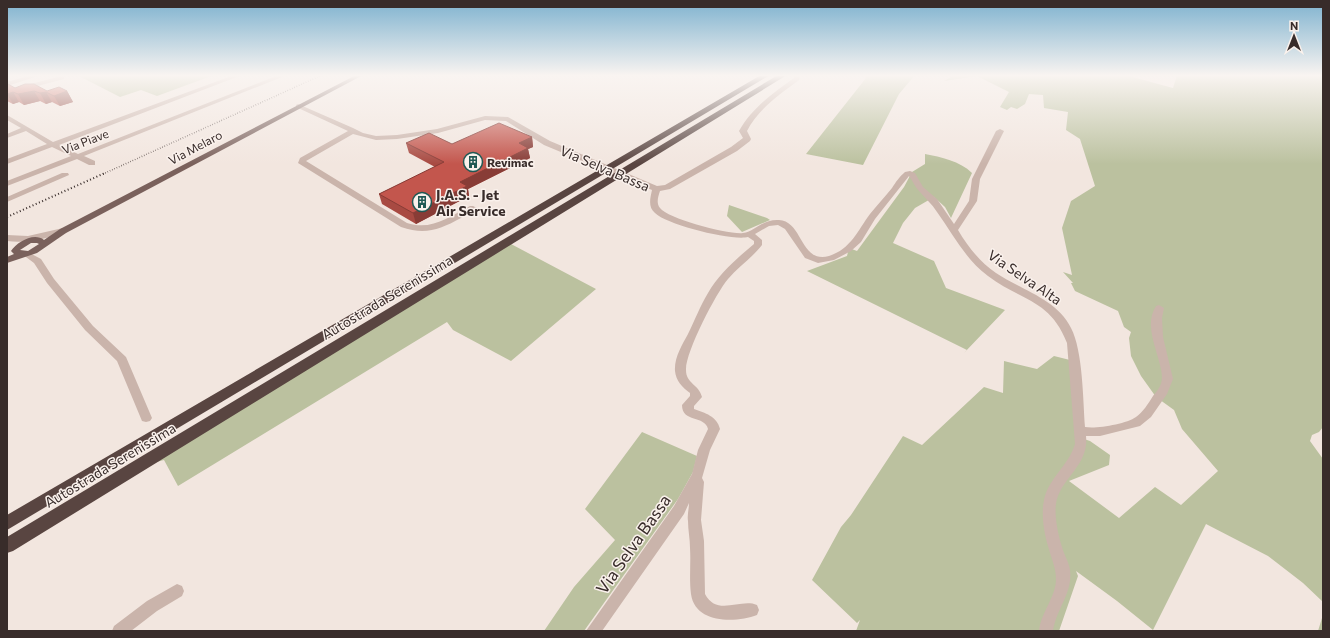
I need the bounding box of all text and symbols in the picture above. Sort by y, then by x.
north arrow [1274,16,1314,56]
text: N [1290,19,1298,32]
street label: Via Piave [60,126,110,156]
street label: Via Melaro [166,127,224,167]
street label: Via Selva Bassa [558,141,652,195]
building icon: Revimac [462,151,484,173]
place label: Revimac [487,155,534,169]
place label: J.A.S. - Jet Air Service [436,186,506,219]
building icon: J.A.S. - Jet Air Service [411,191,433,213]
street label: Via Selva Alta [985,246,1065,308]
street label: Autostrada Serenissima [318,251,456,343]
street label: Autostrada Serenissima [41,419,179,511]
street label: Via Selva Bassa [591,490,675,598]

